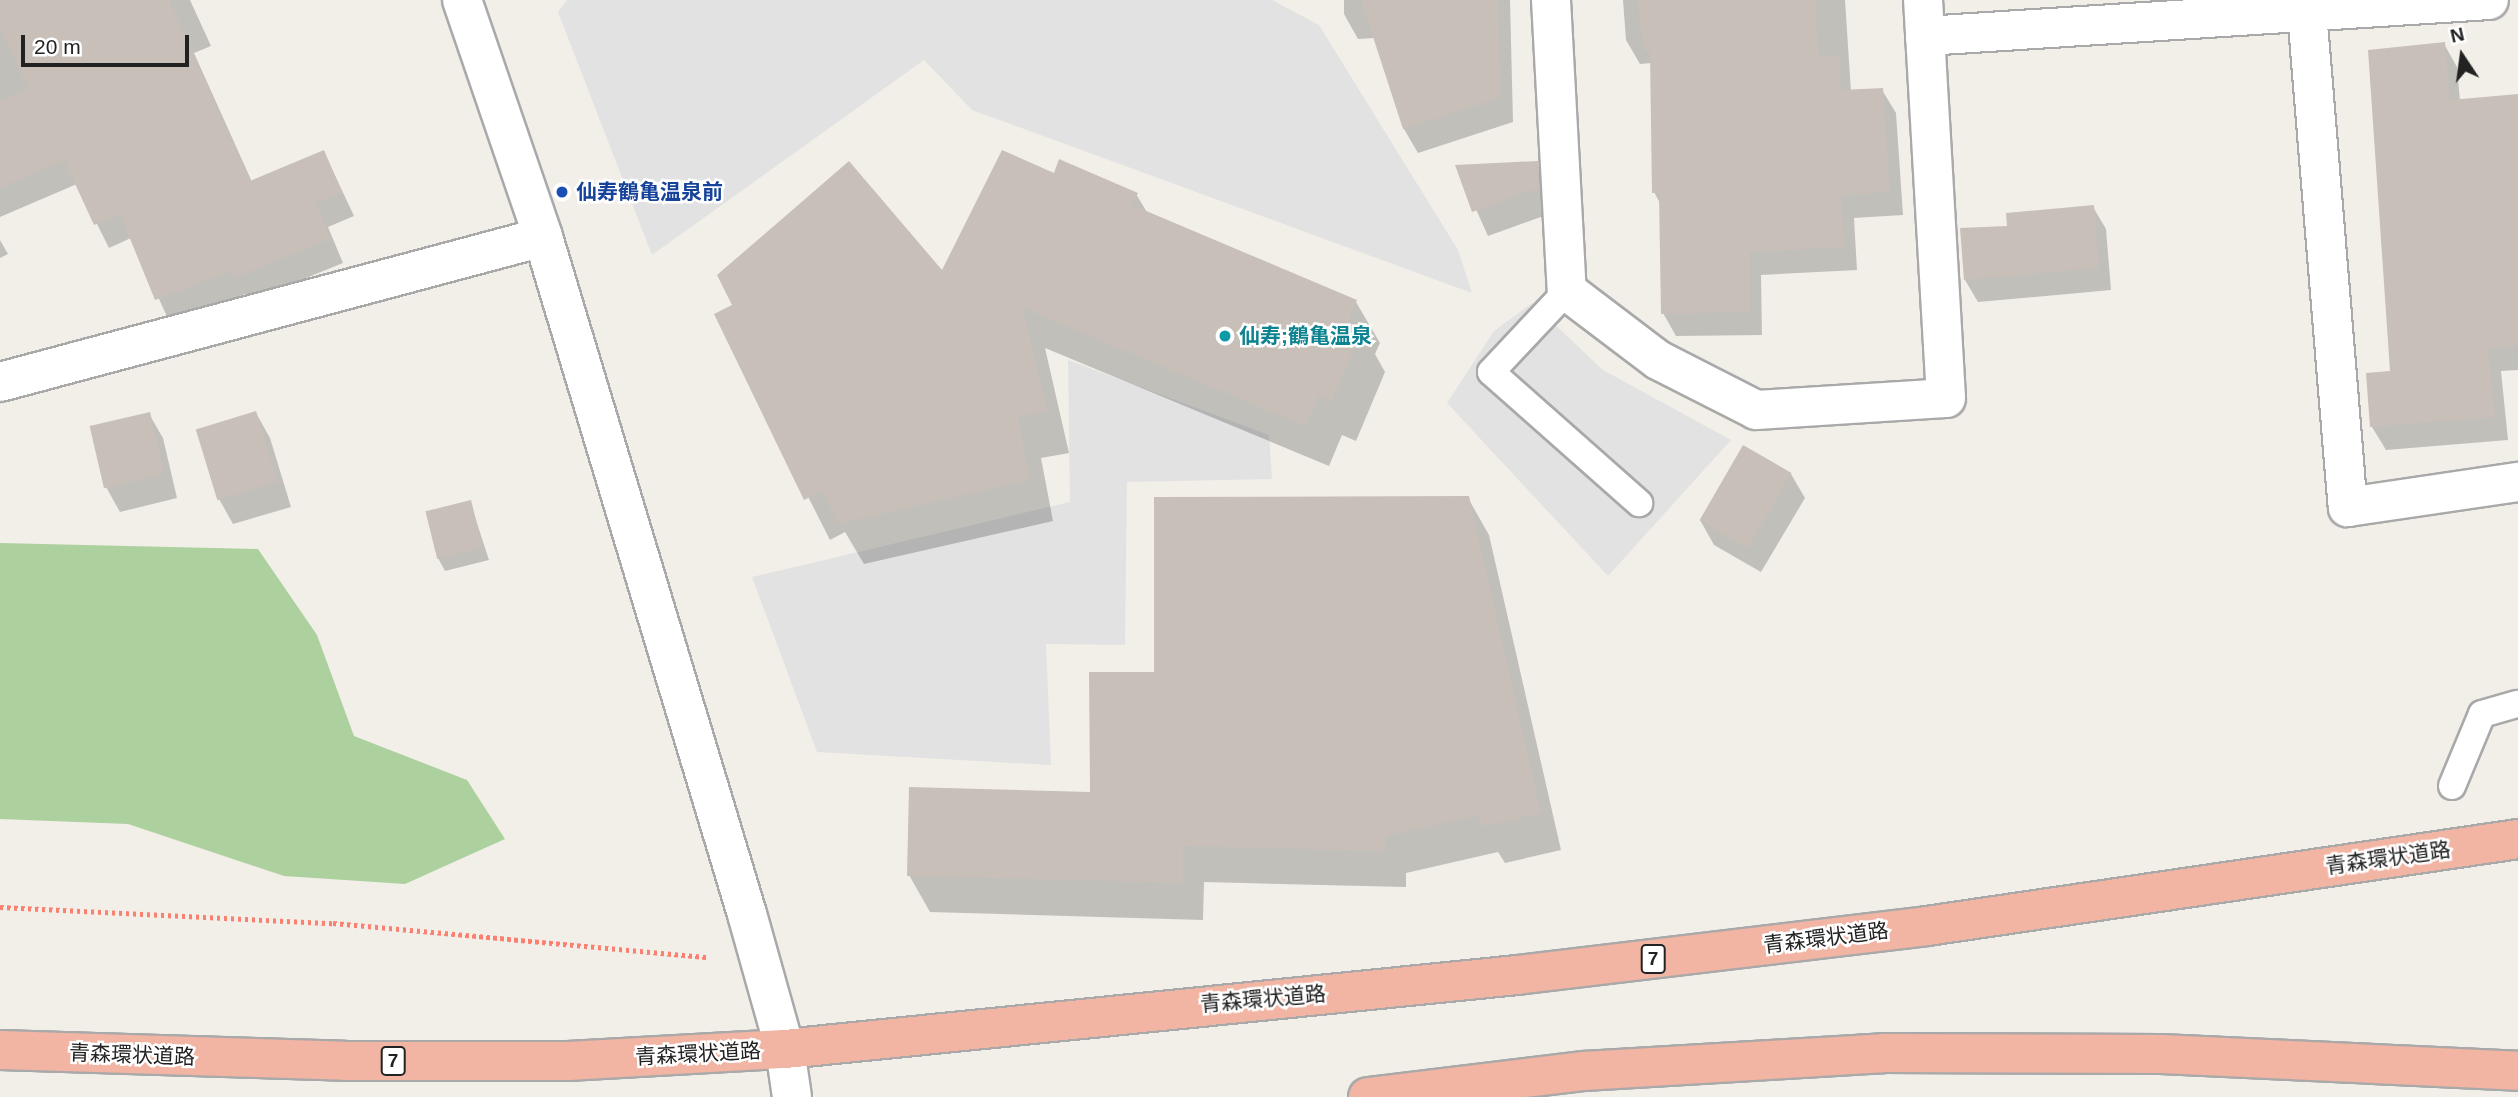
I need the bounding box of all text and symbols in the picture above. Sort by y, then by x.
scale bar [24,21,192,65]
north arrow [2427,21,2497,91]
text: N [2448,23,2466,47]
text: 20 m [34,35,81,58]
place label: 仙寿鶴亀温泉前 [576,179,723,205]
marker: 仙寿鶴亀温泉前 [554,184,570,200]
place label: 仙寿;鶴亀温泉 [1239,323,1372,349]
marker: 仙寿;鶴亀温泉 [1217,328,1233,344]
street label: 青森環状道路 [2324,837,2452,879]
street label: 青森環状道路 [1762,918,1890,958]
road number: 7 [1639,944,1667,974]
street label: 青森環状道路 [1199,981,1327,1017]
street label: 青森環状道路 [634,1038,762,1070]
street label: 青森環状道路 [69,1040,195,1070]
road number: 7 [379,1046,407,1077]

